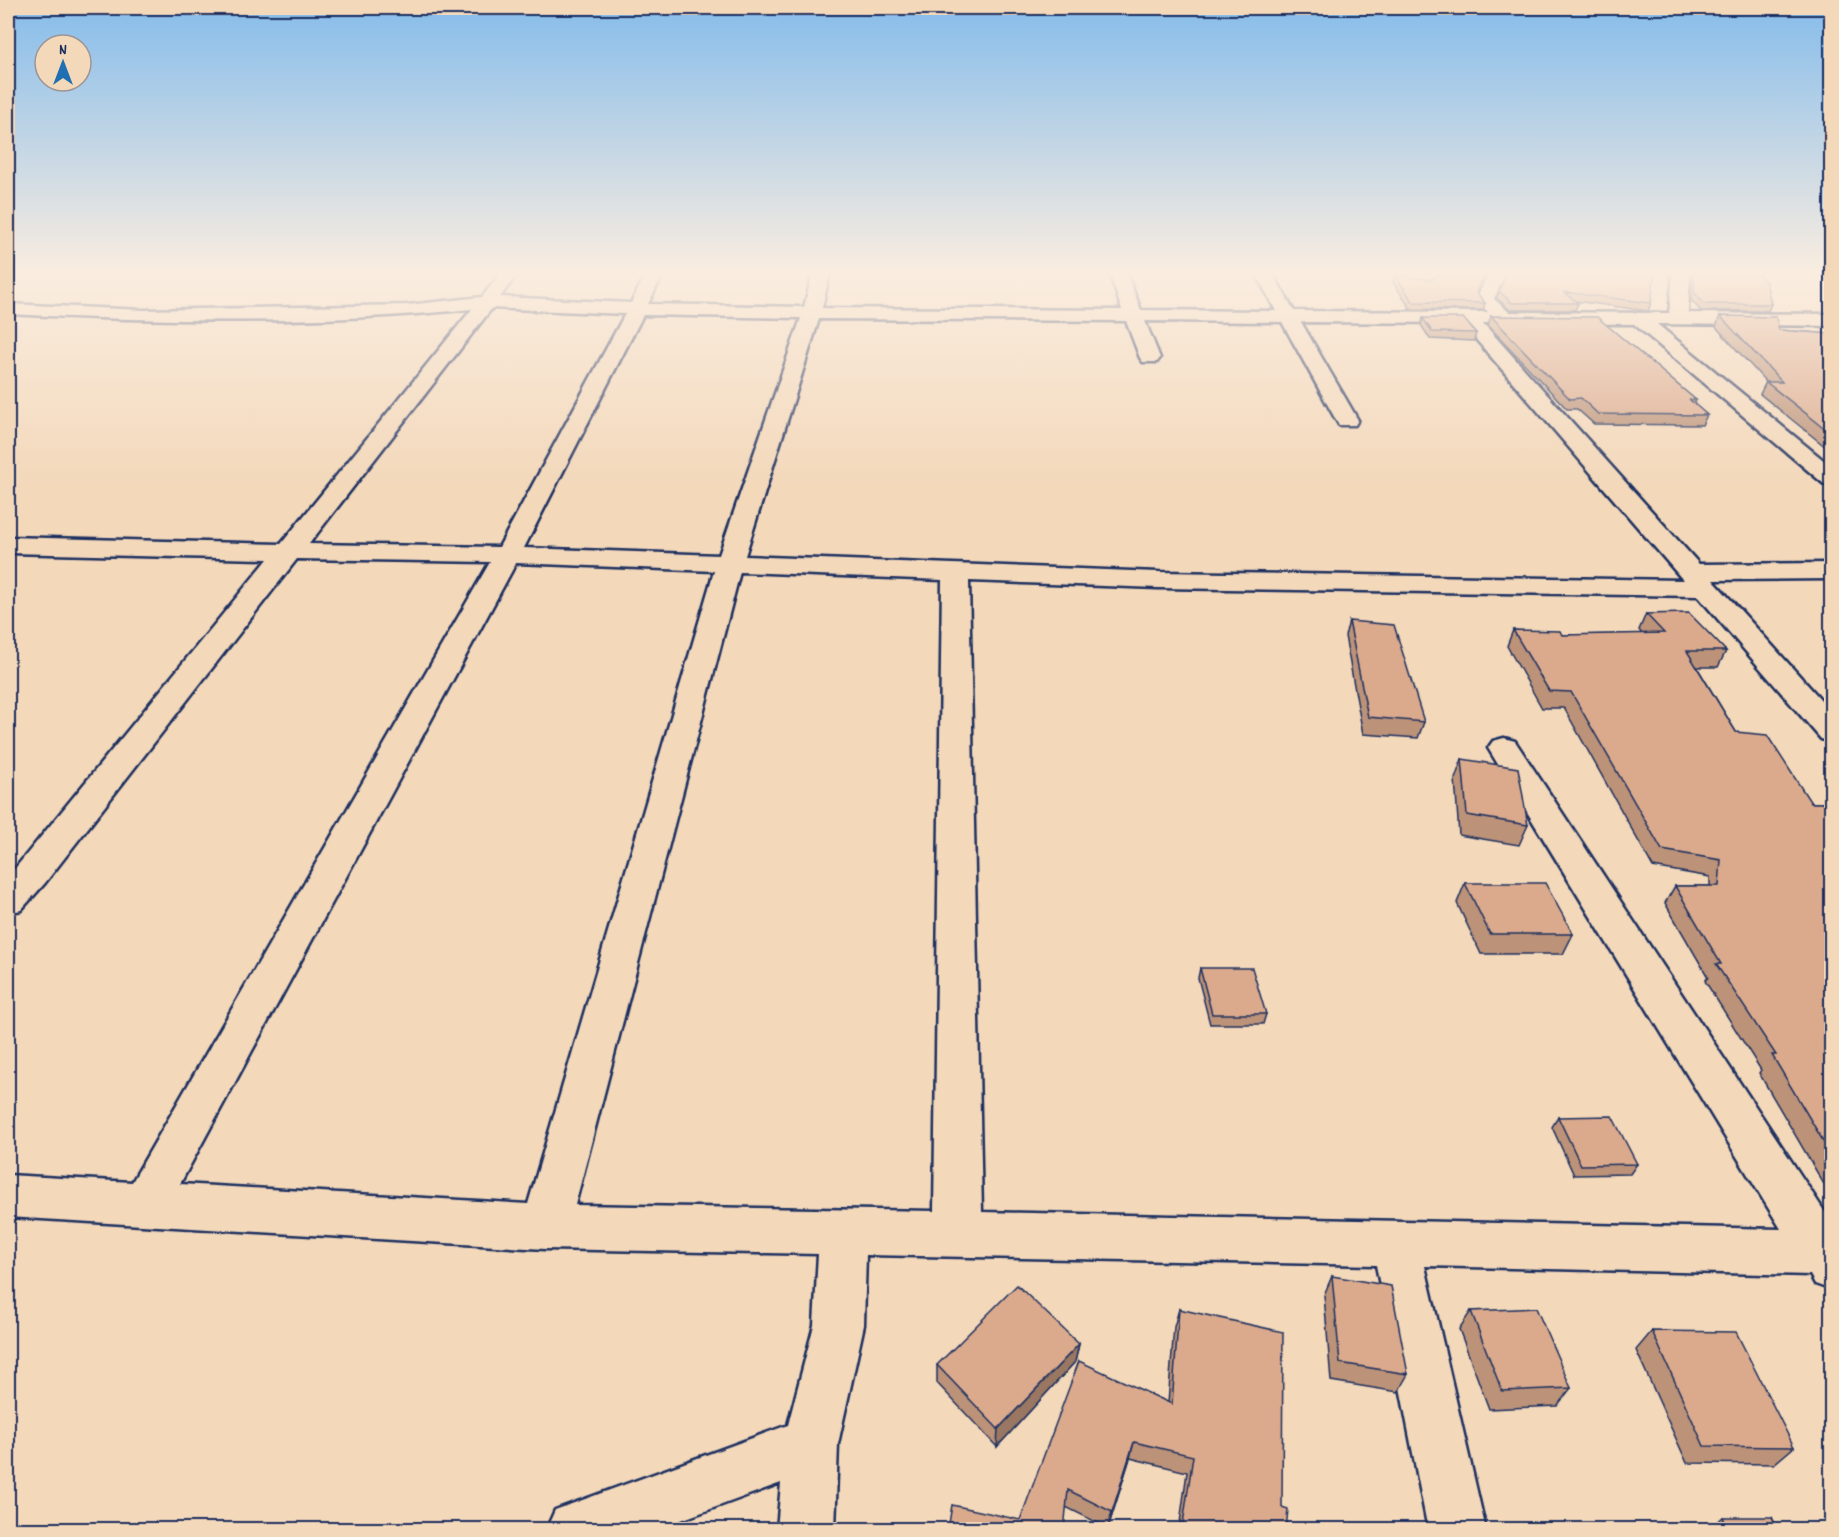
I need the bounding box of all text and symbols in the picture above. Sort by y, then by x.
north arrow [33,33,93,93]
text: N [59,39,67,62]

